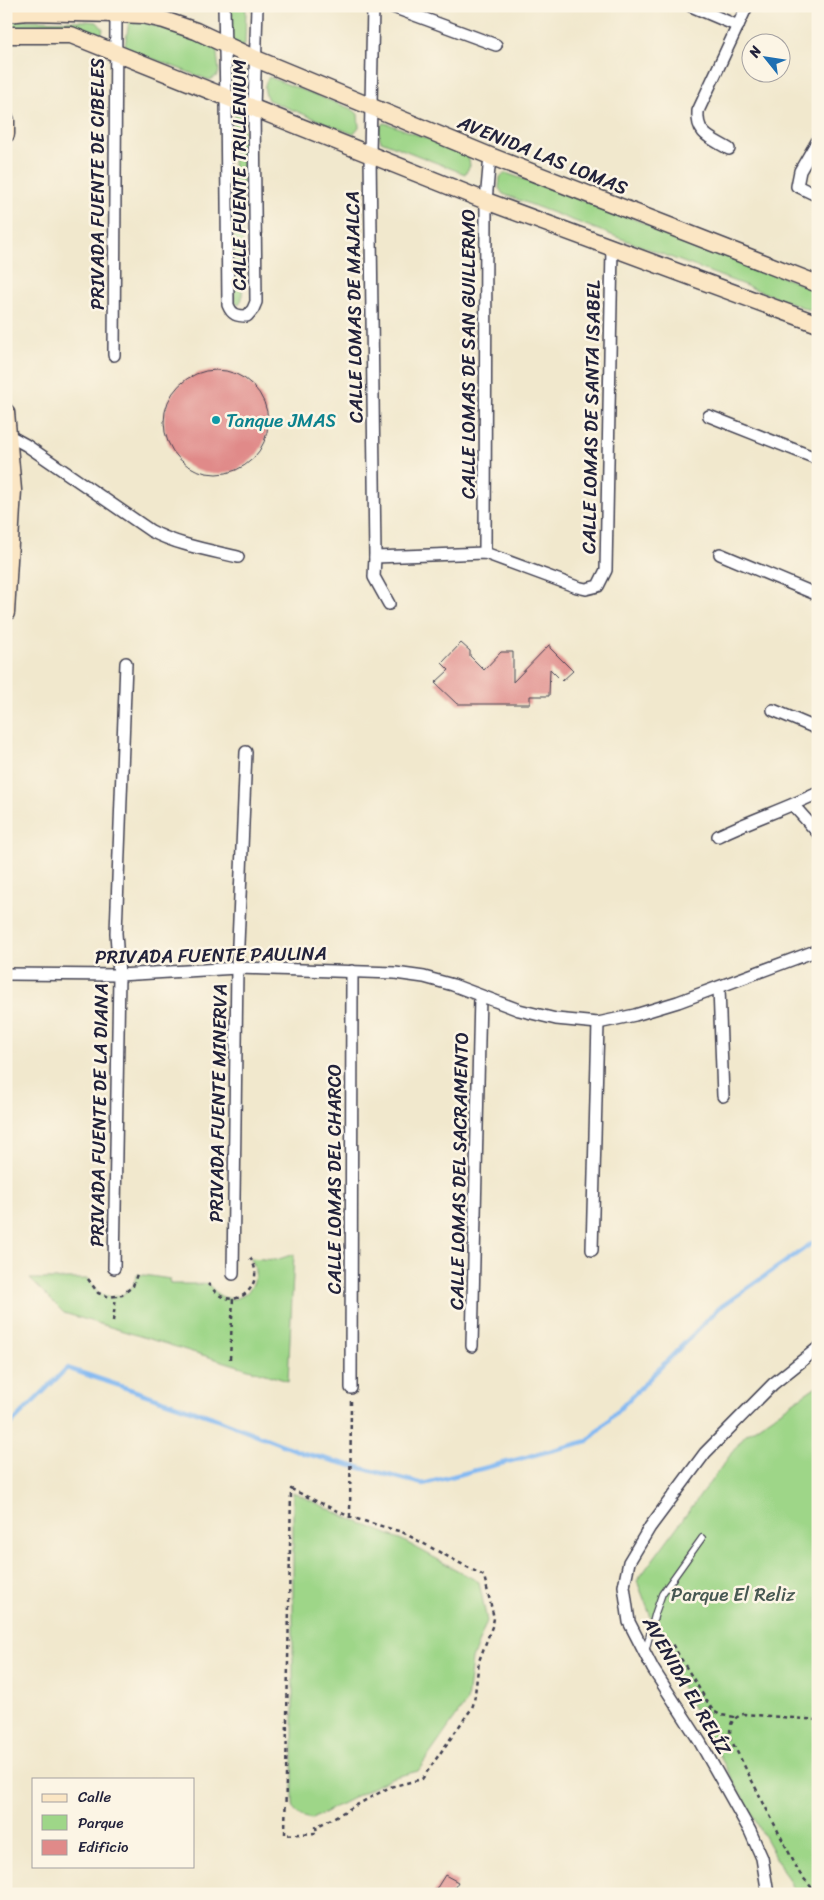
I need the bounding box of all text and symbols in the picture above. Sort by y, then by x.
north arrow [742,32,792,82]
text: N [741,41,769,63]
street label: PRIVADA FUENTE DE CIBELES [81,58,114,310]
street label: CALLE FUENTE TRILLENIUM [223,59,256,291]
street label: AVENIDA LAS LOMAS [452,105,633,204]
street label: CALLE LOMAS DE MAJALCA [335,191,373,423]
street label: CALLE LOMAS DE SAN GUILLERMO [452,209,485,499]
street label: CALLE LOMAS DE SANTA ISABEL [572,279,610,554]
place label: Tanque JMAS [226,404,336,437]
marker: Tanque JMAS [210,414,222,426]
street label: PRIVADA FUENTE PAULINA [95,936,327,974]
street label: PRIVADA FUENTE DE LA DIANA [80,983,118,1247]
street label: PRIVADA FUENTE MINERVA [199,983,237,1223]
street label: CALLE LOMAS DEL SACRAMENTO [440,1032,478,1310]
street label: CALLE LOMAS DEL CHARCO [318,1064,351,1294]
park label: Parque El Reliz [671,1578,796,1611]
street label: AVENIDA EL RELÍZ [633,1609,741,1763]
legend [32,1778,195,1868]
text: Calle [78,1784,111,1810]
text: Parque [78,1810,123,1836]
text: Edificio [78,1834,129,1860]

